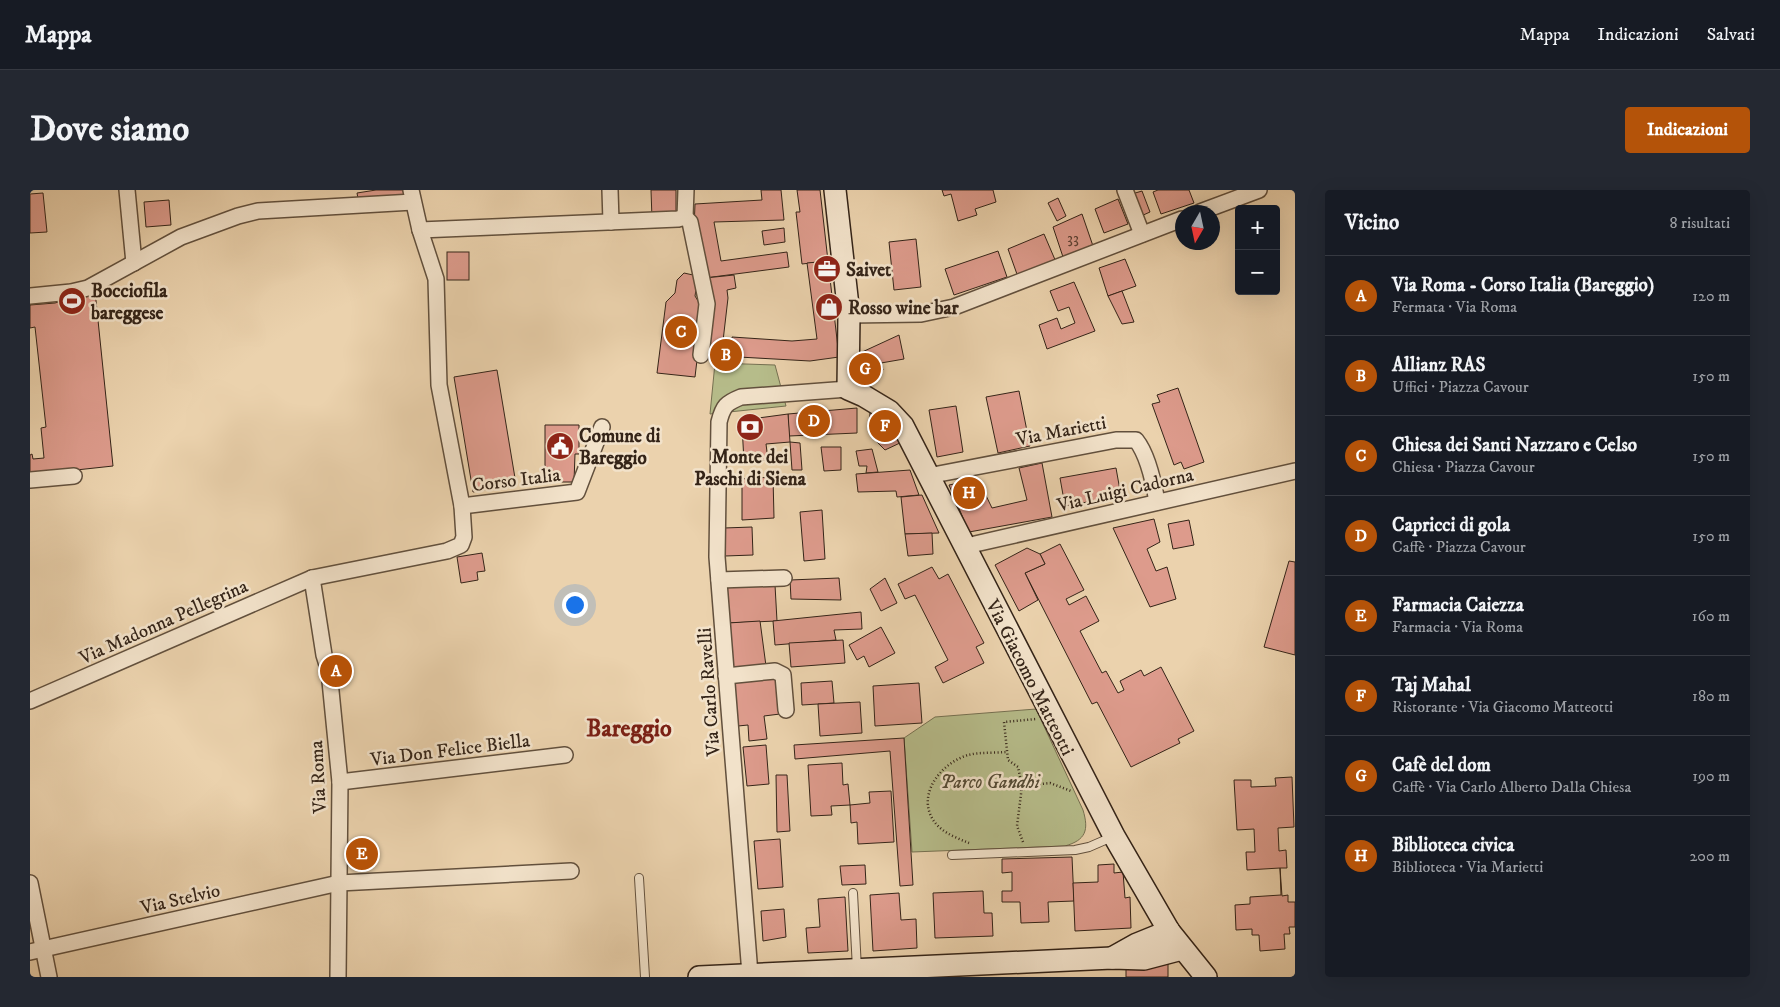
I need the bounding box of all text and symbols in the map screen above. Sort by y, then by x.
text: Mappa [25,20,91,50]
text: Mappa [1520,24,1570,46]
text: Indicazioni [1598,24,1679,46]
text: Salvati [1707,24,1755,46]
button: Indicazioni [1625,107,1750,153]
text: Dove siamo [30,108,189,152]
north arrow [1175,205,1220,250]
map controls [1235,205,1280,295]
button: + [1235,205,1280,250]
text: Vicino [1345,210,1399,236]
text: 8 risultati [1670,213,1730,233]
house number: 33 [1067,228,1079,248]
button: − [1235,250,1280,295]
office icon: Saivet [812,254,842,284]
place label: Saivet [846,259,892,282]
text: Via Roma - Corso Italia (Bareggio) [1392,274,1654,297]
place label: Bocciofila bareggese [90,280,168,325]
sports icon: Bocciofila bareggese [57,286,87,316]
text: A [1356,286,1366,306]
text: 120 m [1692,286,1730,306]
shop icon: Rosso wine bar [814,292,844,322]
place label: Rosso wine bar [848,297,960,320]
text: Fermata · Via Roma [1392,297,1517,317]
pin: C [665,313,697,351]
pin: B [710,336,742,374]
pin: G [849,350,881,388]
text: Allianz RAS [1392,354,1485,377]
text: B [1356,366,1366,386]
text: 150 m [1692,366,1730,386]
text: Uffici · Piazza Cavour [1392,377,1529,397]
pin: D [798,402,830,440]
pin: F [869,407,901,445]
street label: Via Marietti [1013,411,1108,452]
bank icon: Monte dei Paschi di Siena [735,412,765,442]
place label: Comune di Bareggio [579,425,661,470]
public building icon: Comune di Bareggio [545,431,575,461]
text: Chiesa dei Santi Nazzaro e Celso [1392,434,1637,457]
place label: Monte dei Paschi di Siena [694,446,807,491]
text: C [1356,446,1366,466]
text: 150 m [1692,446,1730,466]
text: Chiesa · Piazza Cavour [1392,457,1535,477]
street label: Corso Italia [471,464,562,497]
street label: Via Luigi Cadorna [1054,464,1196,518]
pin: H [953,474,985,512]
text: Capricci di gola [1392,514,1510,537]
text: D [1355,526,1367,546]
text: 150 m [1692,526,1730,546]
text: Caffè · Piazza Cavour [1392,537,1526,557]
street label: Via Madonna Pellegrina [75,575,251,670]
your location [562,592,588,618]
text: Farmacia Caiezza [1392,594,1524,617]
street label: Via Giacomo Matteotti [980,595,1079,760]
text: E [1355,606,1367,626]
text: 160 m [1692,606,1730,626]
text: Farmacia · Via Roma [1392,617,1523,637]
street label: Via Carlo Ravelli [694,627,726,758]
pin: A [320,652,352,690]
text: Taj Mahal [1392,674,1471,697]
text: F [1356,686,1366,706]
text: 180 m [1692,686,1730,706]
text: Ristorante · Via Giacomo Matteotti [1392,697,1613,717]
district label: Bareggio [586,714,672,744]
street label: Via Don Felice Biella [368,729,531,772]
street label: Via Roma [305,740,332,815]
text: Cafè del dom [1392,754,1491,777]
text: G [1355,766,1367,786]
text: 190 m [1692,766,1730,786]
park label: Parco Gandhi [940,771,1041,794]
text: Caffè · Via Carlo Alberto Dalla Chiesa [1392,777,1631,797]
text: Biblioteca civica [1392,834,1514,857]
pin: E [346,835,378,873]
text: H [1354,846,1368,866]
text: 200 m [1689,846,1730,866]
text: Biblioteca · Via Marietti [1392,857,1543,877]
street label: Via Stelvio [137,879,222,920]

